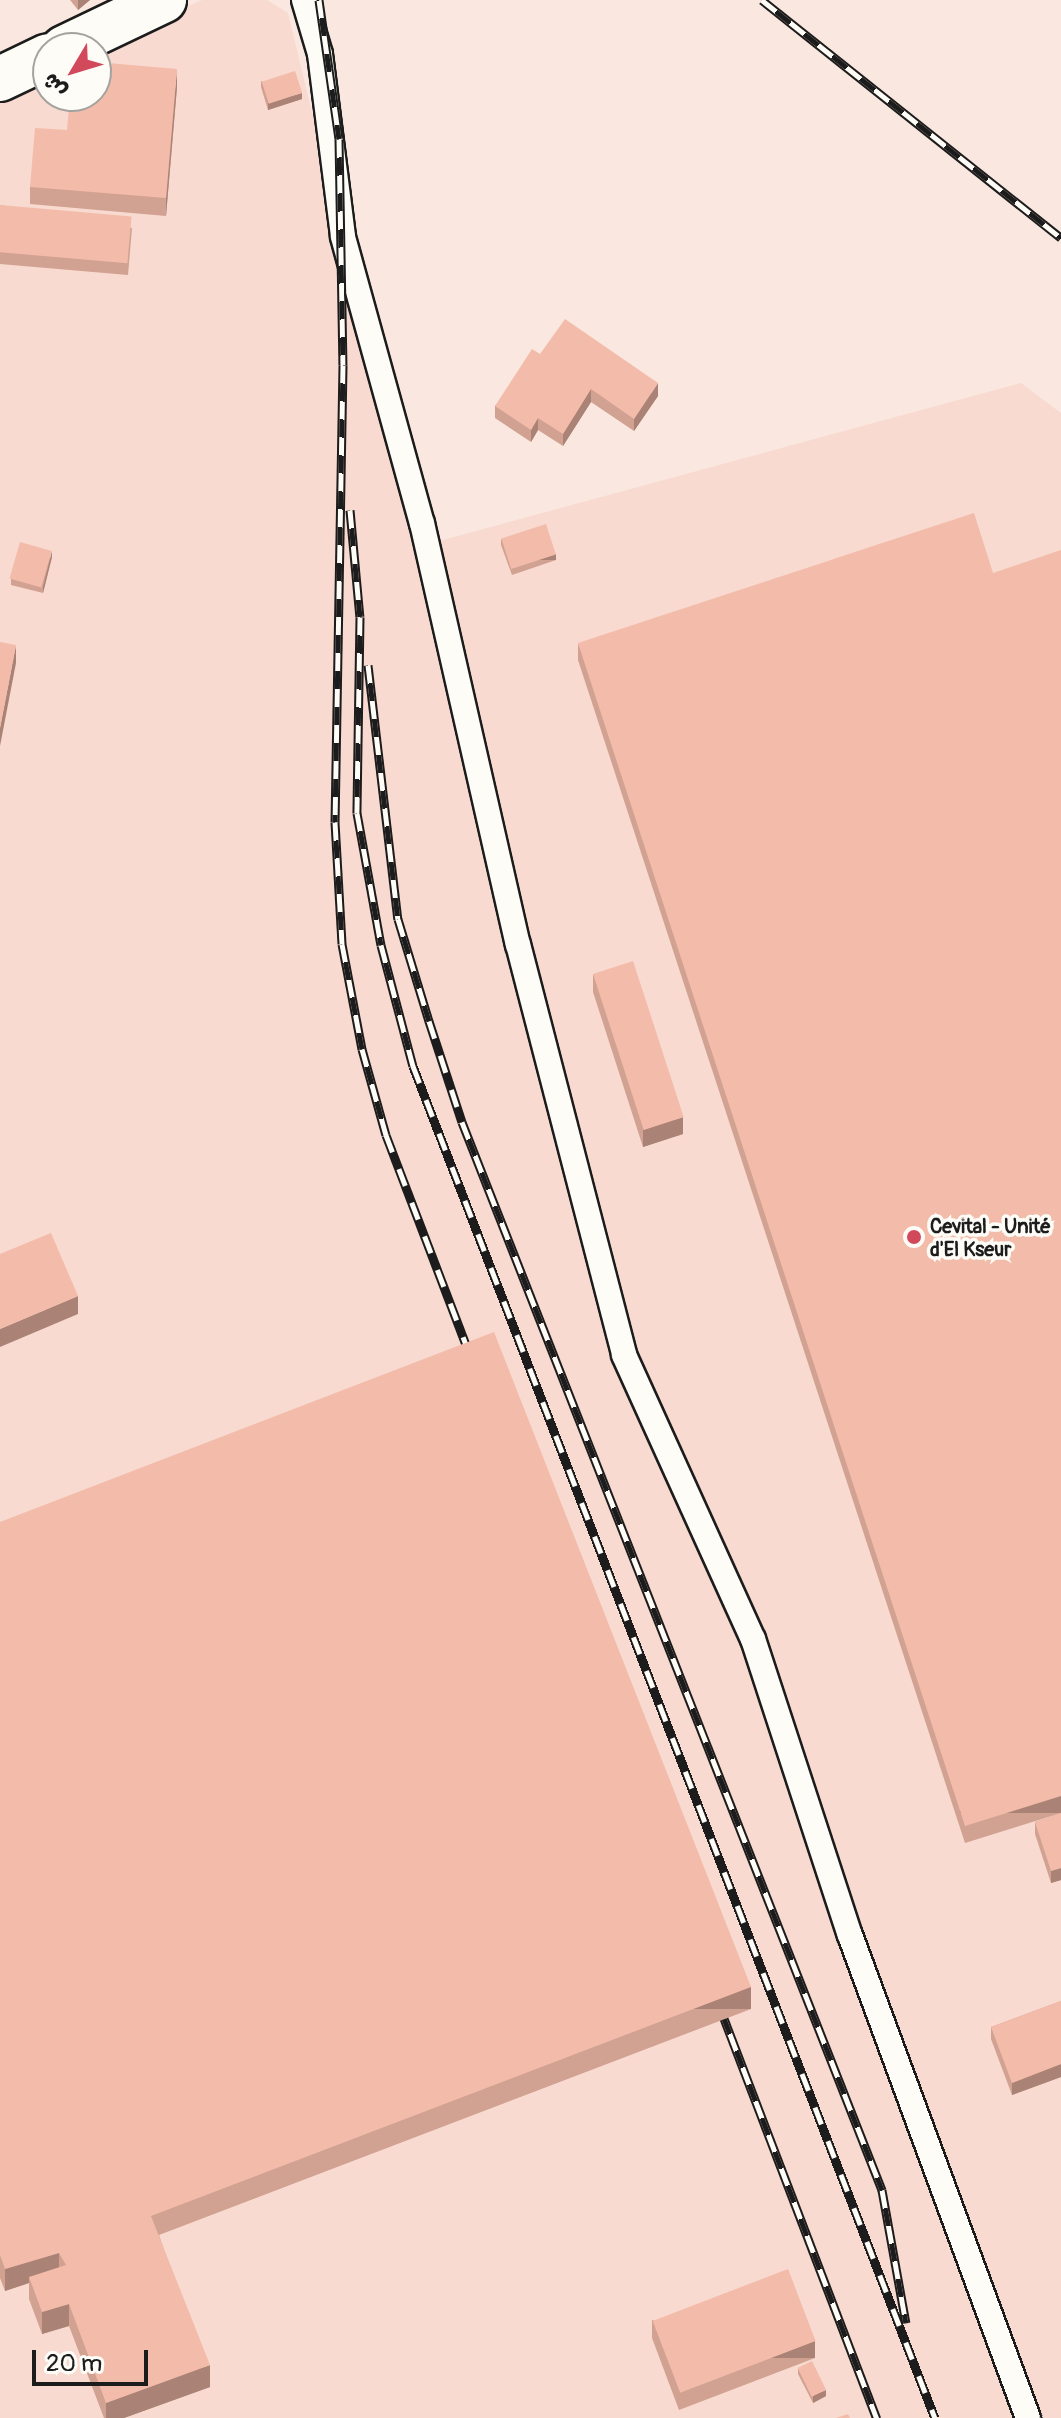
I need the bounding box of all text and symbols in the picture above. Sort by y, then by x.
north arrow [32,32,112,112]
text: ش [36,67,73,104]
place label: Cevital - Unité d'El Kseur [930,1214,1051,1261]
marker: Cevital - Unité d'El Kseur [905,1228,923,1246]
scale bar [36,2334,152,2384]
text: 20 m [46,2349,102,2378]

